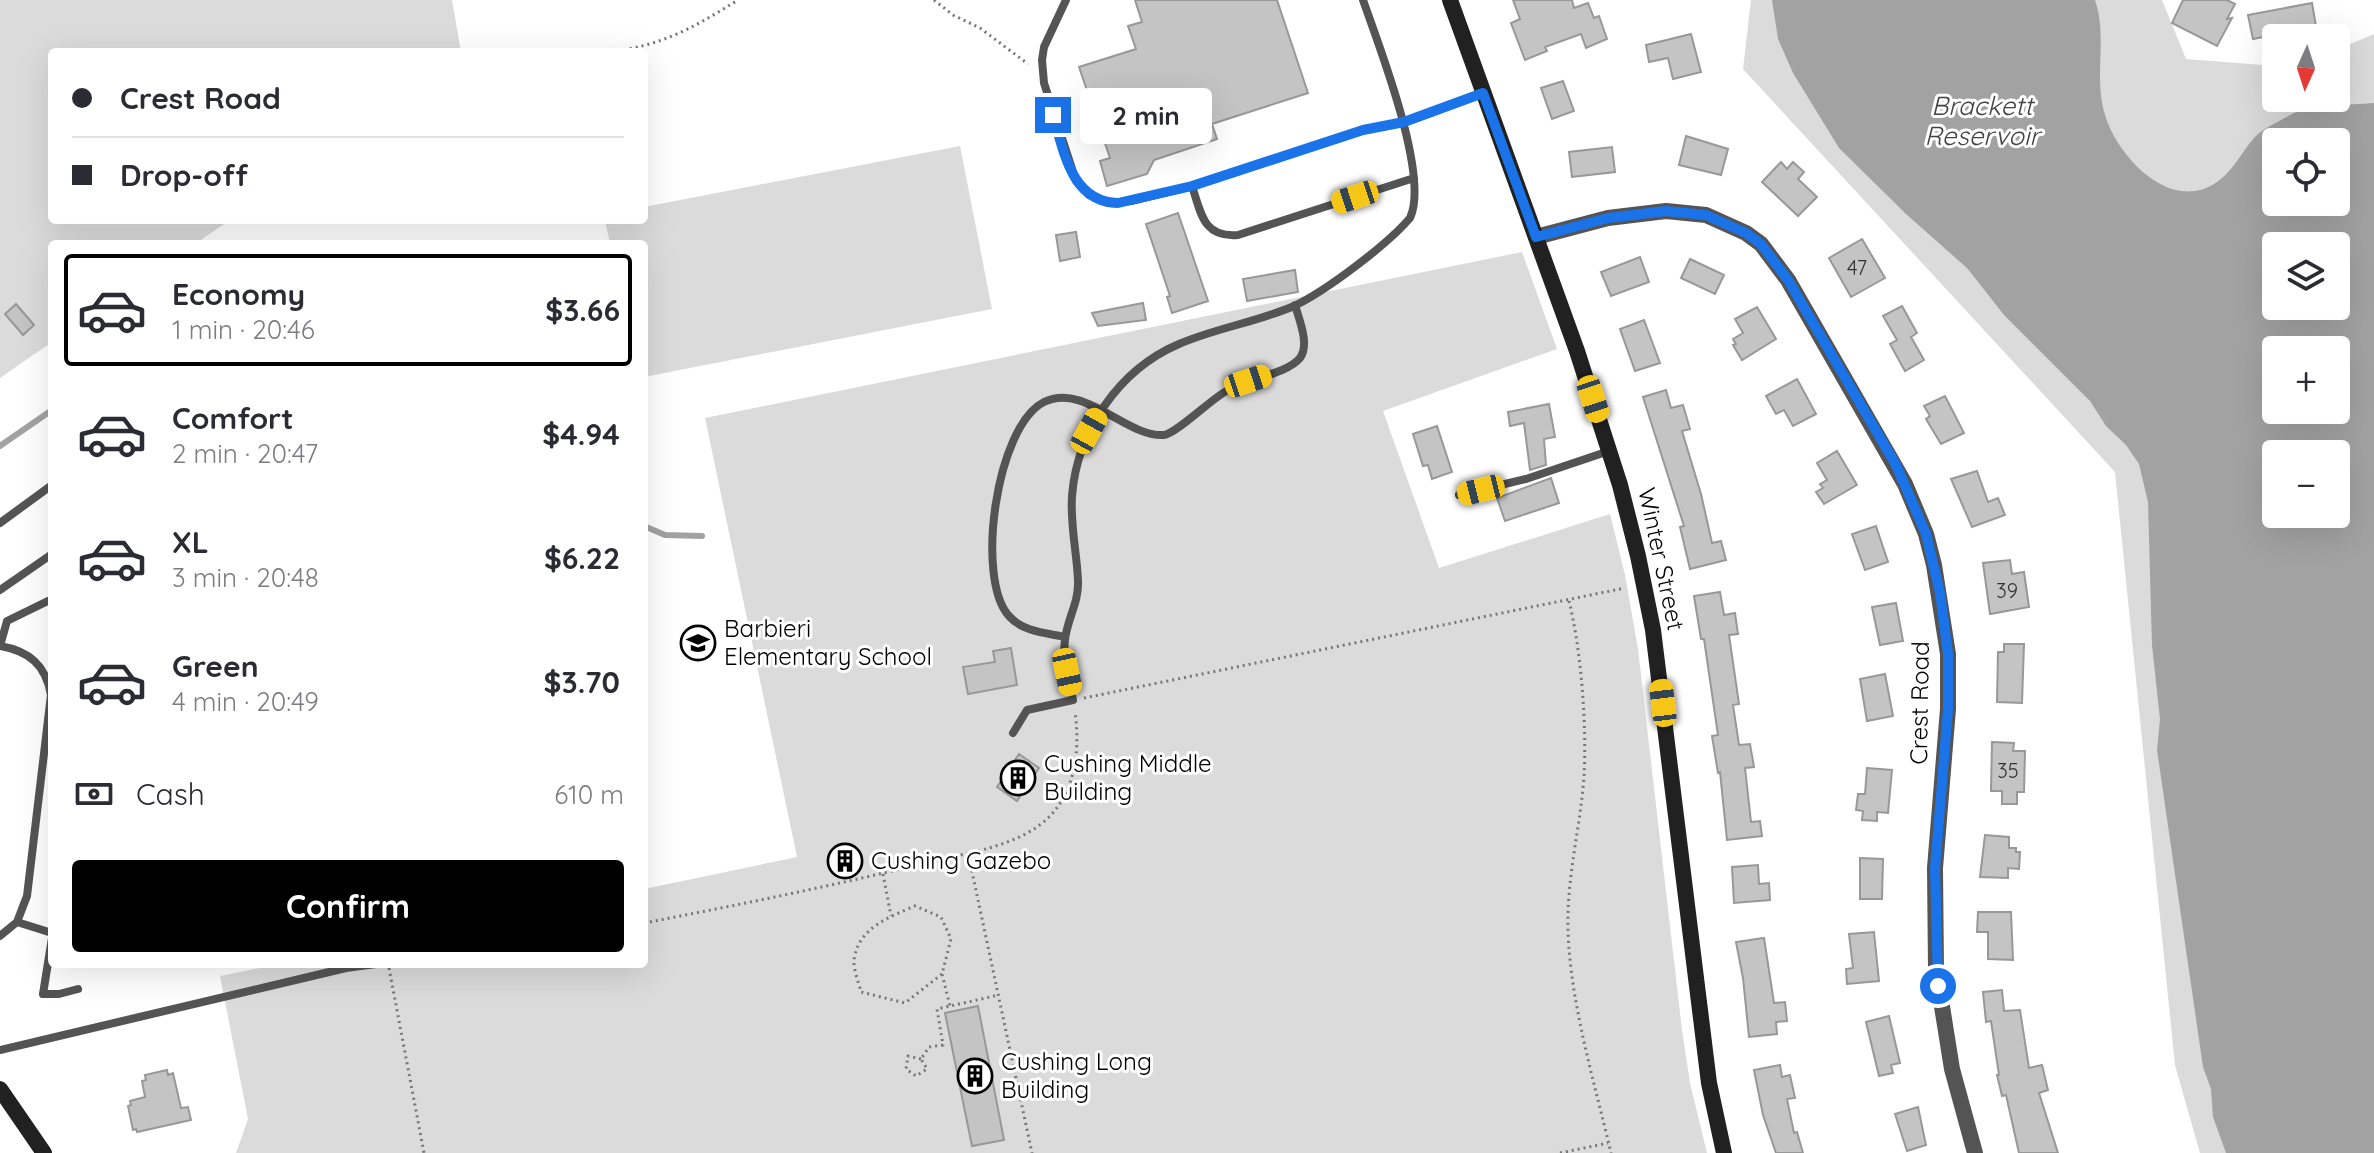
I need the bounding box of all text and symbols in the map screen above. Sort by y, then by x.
north arrow [2262,24,2350,112]
map controls [2262,24,2350,528]
text: Crest Road [120,79,281,117]
callout: 2 min [1081,87,1213,143]
water label: Brackett Reservoir [1924,89,2043,152]
route end [1035,97,1071,133]
text: 2 min [1112,99,1180,132]
button: locate [2262,128,2350,216]
text: Drop-off [120,156,248,194]
car [1328,178,1382,216]
button: layers [2262,232,2350,320]
house number: 47 [1847,255,1867,280]
icon: car [76,274,148,346]
text: Economy [172,275,305,313]
text: $3.66 [545,291,620,329]
text: 1 min · 20:46 [172,313,315,346]
button: + [2262,336,2350,424]
car [1221,362,1275,400]
car [1574,372,1612,426]
icon: car [76,398,148,470]
text: Comfort [172,399,293,437]
car [1067,404,1111,458]
text: $4.94 [542,415,620,453]
text: 2 min · 20:47 [172,437,318,470]
button: − [2262,440,2350,528]
car [1455,473,1507,507]
street label: Winter Street [1632,485,1692,633]
icon: car [76,522,148,594]
text: XL [172,523,209,561]
text: $6.22 [544,539,620,577]
text: 3 min · 20:48 [172,561,319,594]
house number: 39 [1996,578,2018,603]
place label: Barbieri Elementary School [724,613,932,671]
school or university icon: Barbieri Elementary School [679,624,717,662]
street label: Crest Road [1903,641,1935,765]
icon: car [76,646,148,718]
car [1050,646,1084,698]
text: Green [172,647,259,685]
text: $3.70 [544,663,620,701]
car [1648,678,1678,728]
text: 4 min · 20:49 [172,685,319,718]
place label: Cushing Middle Building [1044,748,1212,806]
house number: 35 [1997,758,2019,783]
building icon: Cushing Middle Building [999,759,1037,797]
icon: cash [72,772,116,816]
text: Cash [136,775,205,813]
text: 610 m [554,778,624,811]
building icon: Cushing Gazebo [826,842,864,880]
place label: Cushing Gazebo [871,845,1051,875]
button: Confirm [72,860,624,952]
route start [1920,968,1956,1004]
place label: Cushing Long Building [1001,1046,1152,1104]
building icon: Cushing Long Building [956,1057,994,1095]

